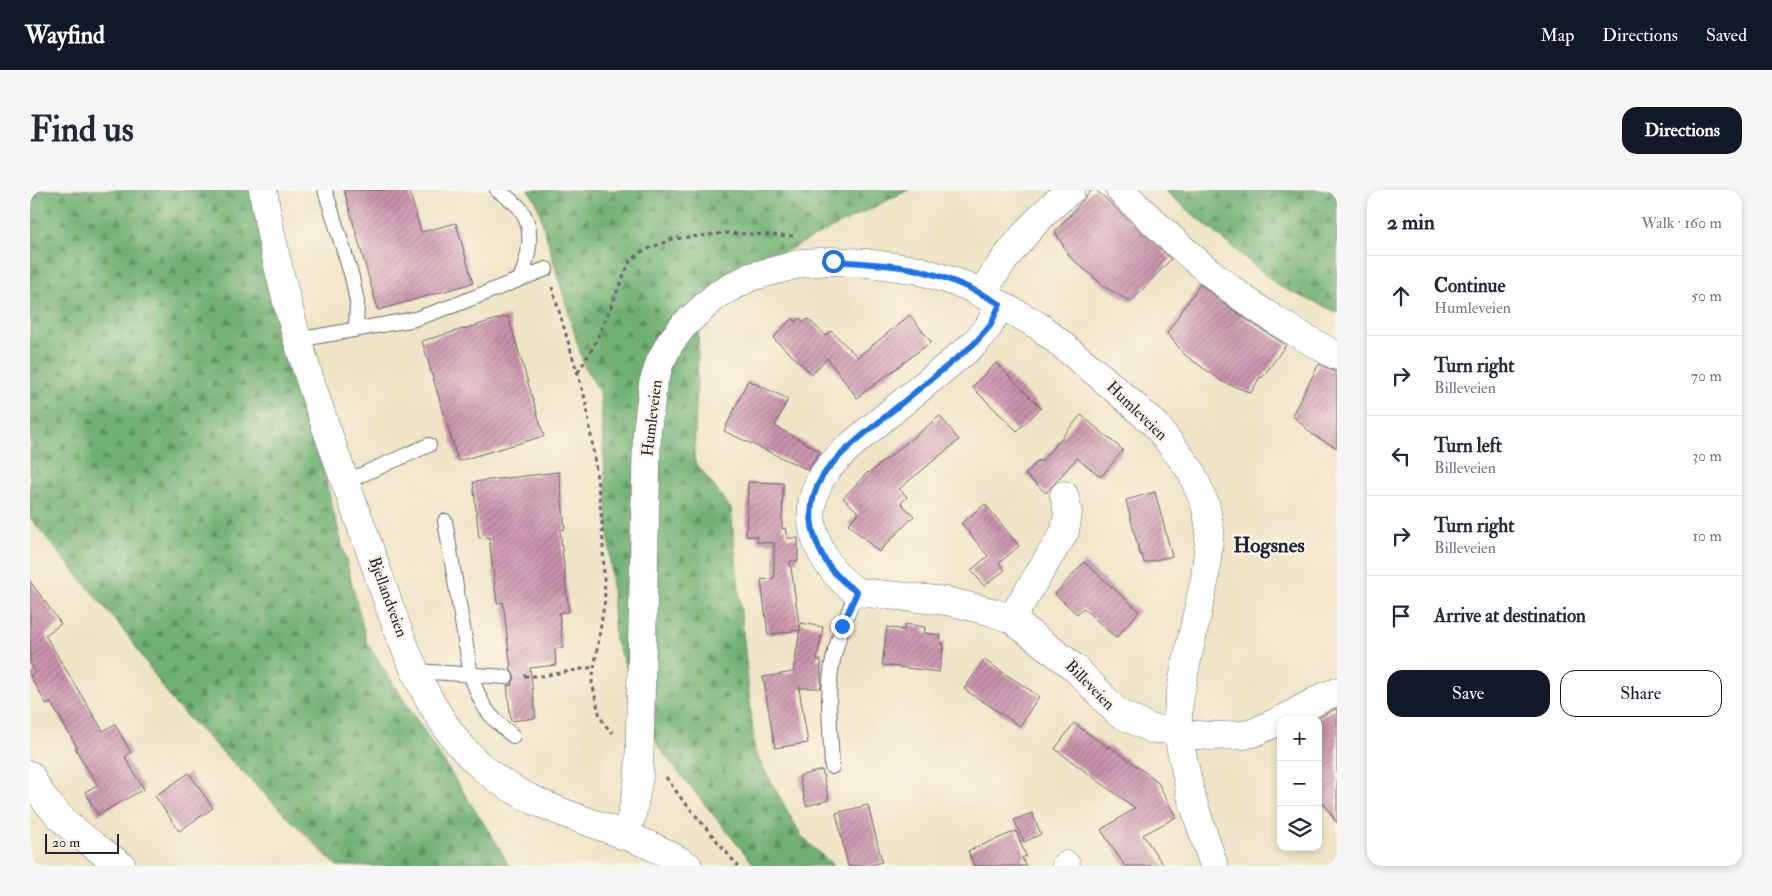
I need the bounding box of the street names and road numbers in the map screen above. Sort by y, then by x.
street label: Humleveien [1102,377,1172,445]
street label: Humleveien [637,379,667,457]
street label: Bjellandveien [364,554,412,640]
street label: Billeveien [1061,656,1119,714]

